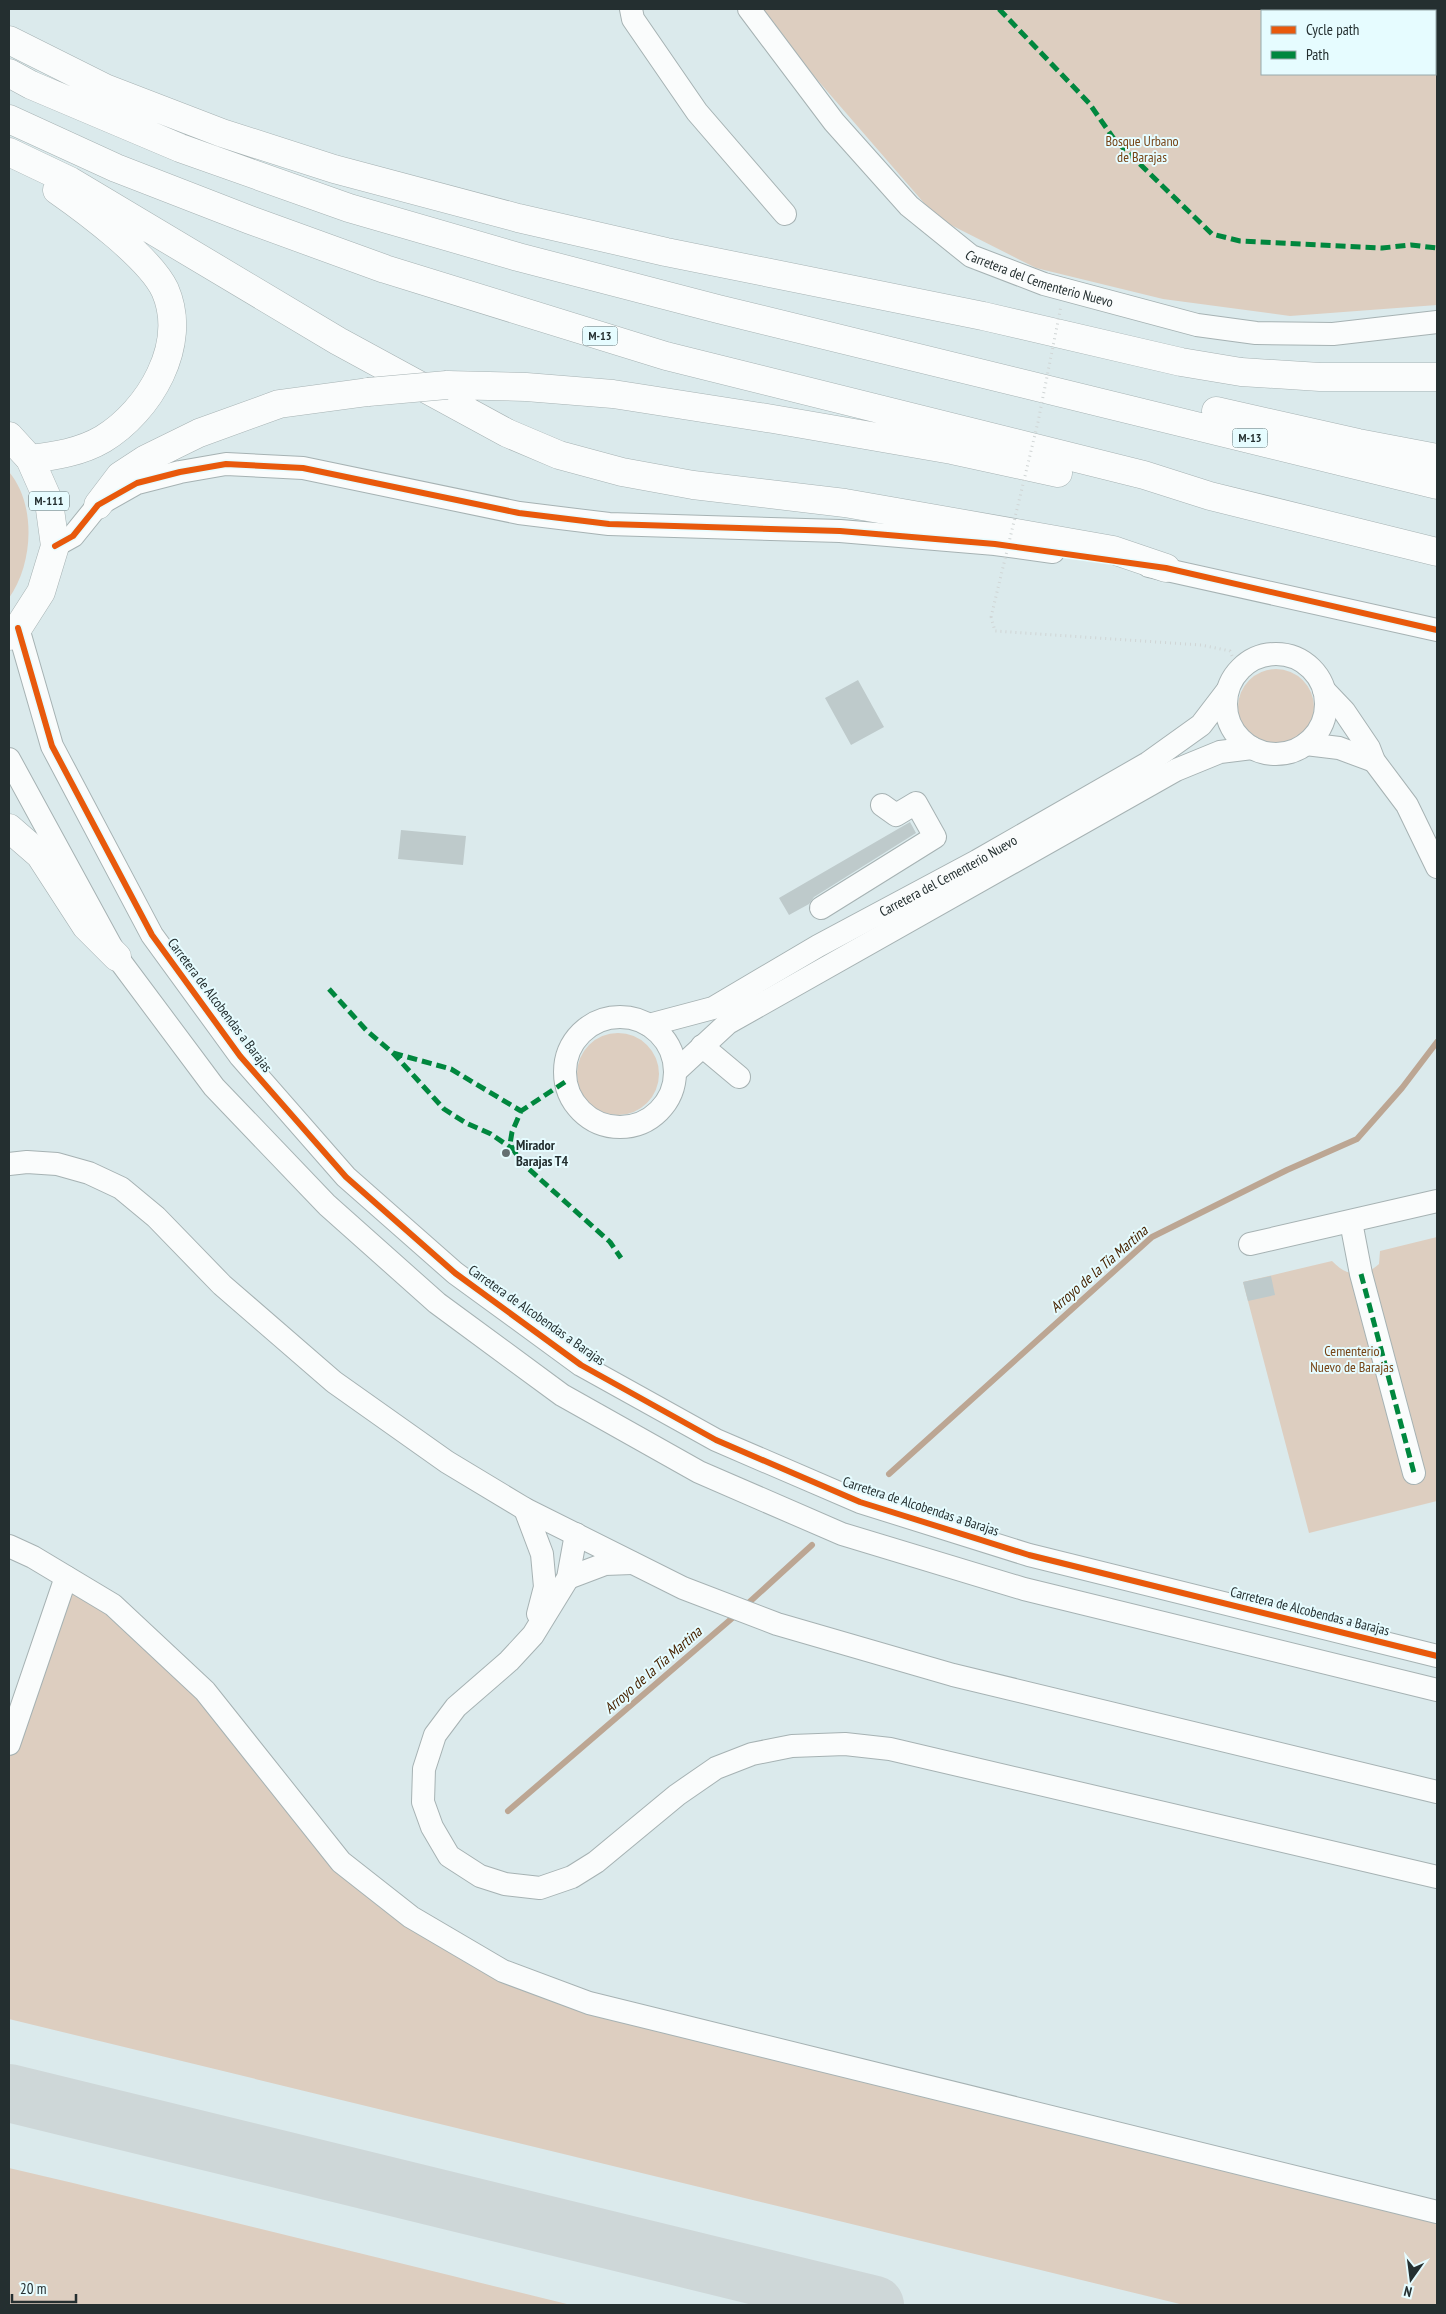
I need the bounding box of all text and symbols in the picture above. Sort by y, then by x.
legend [1261,10,1436,75]
text: Cycle path [1306,20,1359,39]
text: Path [1306,45,1329,64]
park label: Bosque Urbano de Barajas [1105,132,1179,166]
street label: Carretera del Cementerio Nuevo [962,246,1115,311]
road number: M-13 [582,326,618,346]
road number: M-13 [1232,428,1268,448]
road number: M-111 [29,492,69,511]
street label: Carretera del Cementerio Nuevo [876,831,1020,921]
street label: Carretera de Alcobendas a Barajas [164,934,276,1076]
place label: Mirador Barajas T4 [516,1136,568,1170]
marker: Mirador Barajas T4 [500,1147,512,1159]
water label: Arroyo de la Tía Martina [1046,1220,1152,1316]
street label: Carretera de Alcobendas a Barajas [465,1261,609,1369]
park label: Cementerio Nuevo de Barajas [1310,1342,1394,1376]
street label: Carretera de Alcobendas a Barajas [841,1472,1002,1540]
street label: Carretera de Alcobendas a Barajas [1229,1583,1392,1640]
water label: Arroyo de la Tía Martina [600,1621,706,1717]
north arrow [1386,2254,1436,2304]
scale bar [12,2272,76,2304]
text: 20 m [20,2279,46,2298]
text: N [1402,2282,1414,2301]

